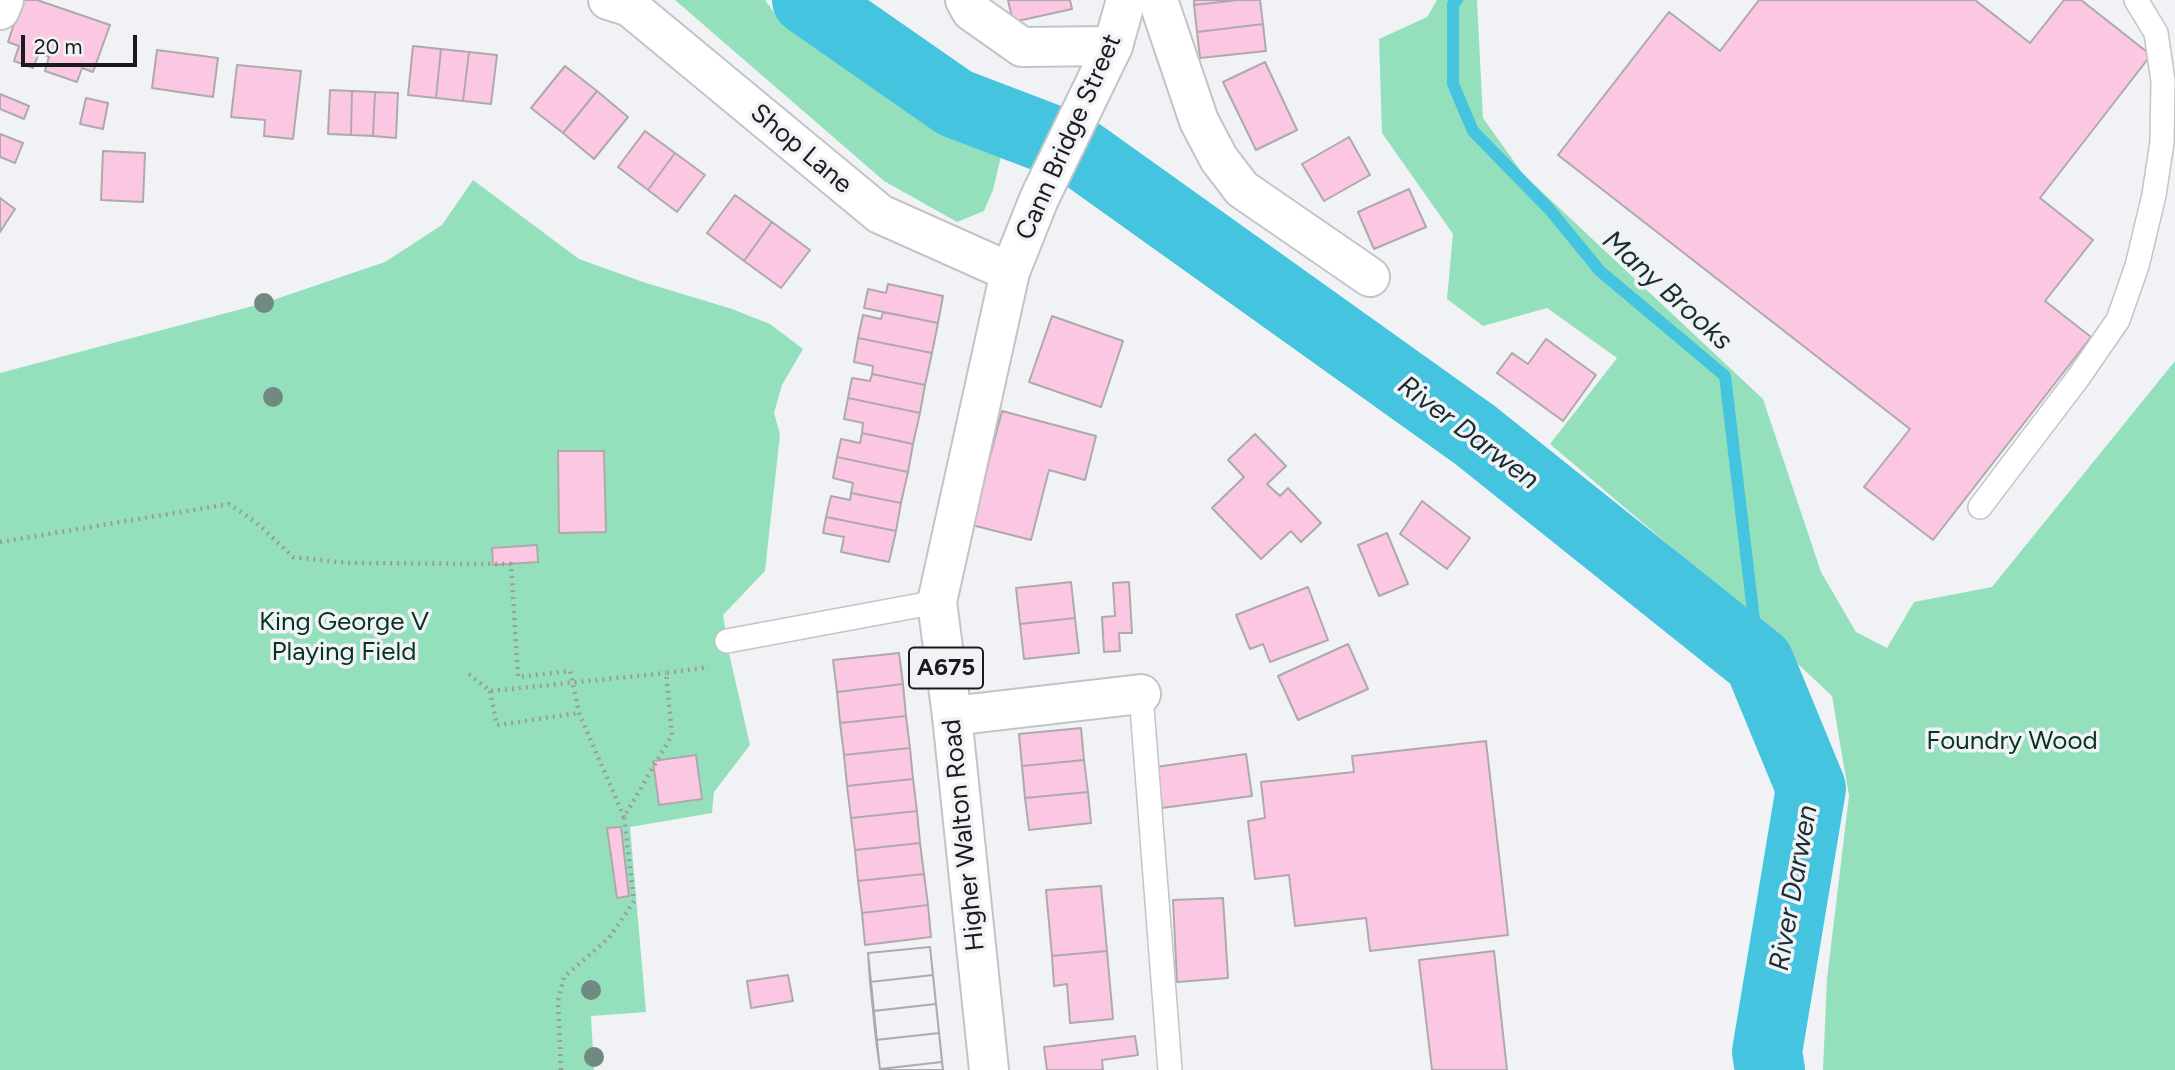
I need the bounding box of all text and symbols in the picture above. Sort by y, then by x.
scale bar [24,21,140,65]
street label: Cann Bridge Street [1010,29,1128,245]
text: 20 m [34,34,82,59]
street label: Shop Lane [744,98,858,200]
water label: Many Brooks [1595,224,1739,358]
water label: River Darwen [1391,369,1545,497]
park label: King George V Playing Field [259,606,429,668]
road number: A675 [909,648,983,688]
street label: Higher Walton Road [936,717,992,953]
park label: Foundry Wood [1926,725,2098,757]
water label: River Darwen [1763,802,1825,974]

